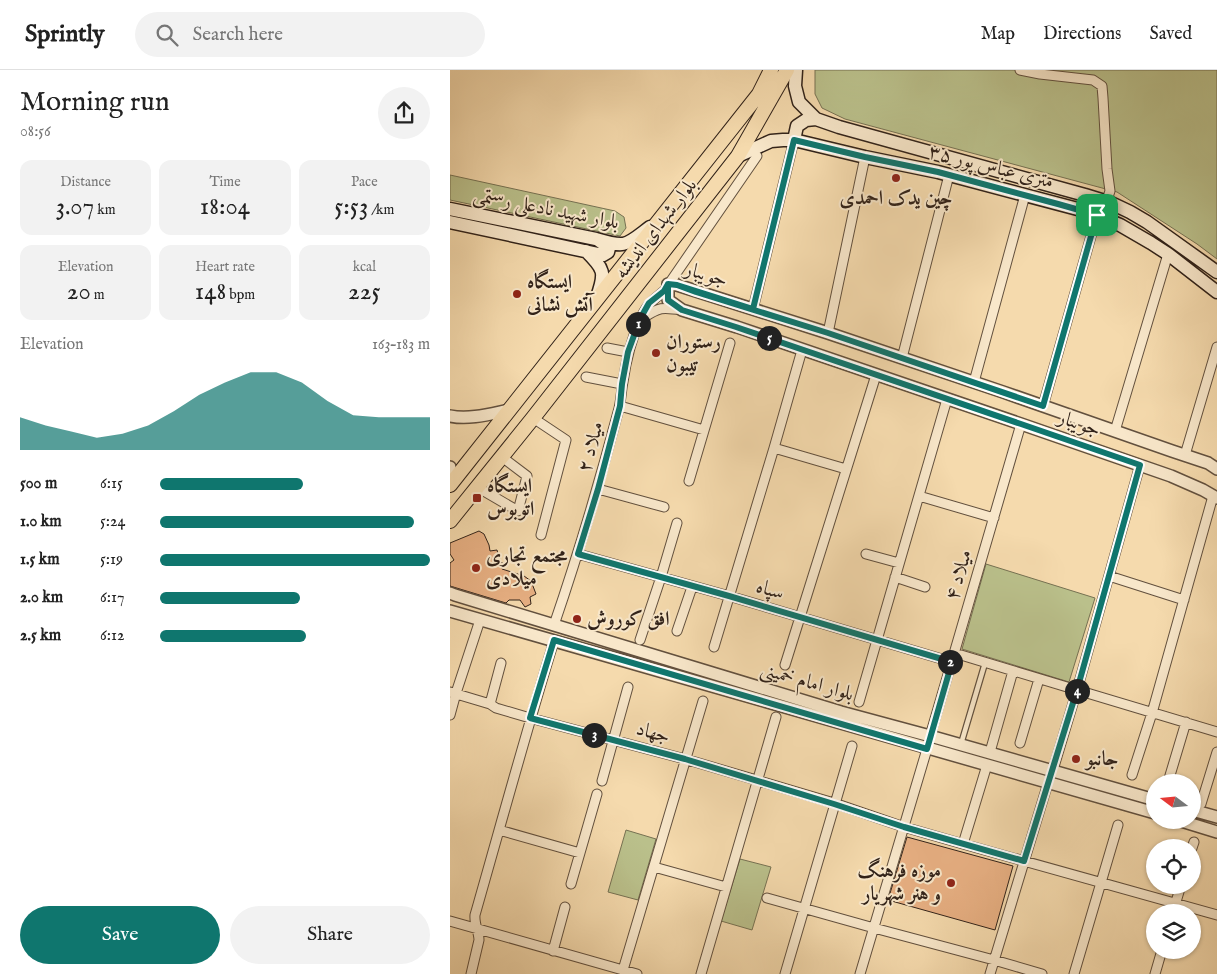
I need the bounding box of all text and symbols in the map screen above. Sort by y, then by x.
search box [135,12,485,57]
text: Sprintly [25,19,105,50]
icon: search [153,21,181,49]
text: Search here [193,23,283,47]
text: Map [981,23,1015,46]
text: Directions [1043,23,1121,46]
text: Saved [1149,23,1192,46]
text: Morning run [20,85,170,120]
button: share [378,87,430,139]
text: 08:56 [20,122,51,142]
street label: ۳۵ متری عباس پور [926,139,1056,196]
marker: چین یدک احمدی [890,172,902,184]
text: Distance [60,173,111,191]
text: Time [209,173,241,191]
text: Pace [351,173,378,191]
street label: بلوار شهدای اندیشه [609,174,703,284]
street label: بلوار شهید نادعلی رستمی [471,183,621,236]
place label: چین یدک احمدی [840,186,952,211]
text: 3.07 [56,191,94,223]
text: 18:04 [200,191,250,223]
text: 5:53 [334,191,368,223]
pin [1076,194,1118,236]
text: km [94,201,116,219]
text: /km [368,201,394,219]
icon: arrive [1083,201,1111,229]
street label: جویبار [680,256,730,293]
text: Elevation [58,258,113,276]
text: Heart rate [195,258,255,276]
text: kcal [353,258,376,276]
place label: ایستگاه آتش نشانی [526,268,595,318]
text: 20 [67,276,91,308]
text: 148 [195,276,226,308]
text: 225 [348,276,381,308]
text: m [91,286,105,304]
text: bpm [226,286,255,304]
marker: ایستگاه آتش نشانی [511,288,523,300]
pin: 1 [626,312,650,336]
text: 1 [636,315,641,333]
pin: 5 [756,326,782,350]
text: 5 [767,329,772,347]
place label: رستوران تیبون [666,330,721,378]
text: Elevation [20,335,83,355]
text: 163–183 m [372,335,430,355]
marker: رستوران تیبون [650,347,662,359]
street label: جویبار [1052,404,1104,443]
street label: میلاد ۲ [572,419,610,475]
place label: ایستگاه اتوبوس [487,472,534,522]
text: 500 m [20,474,57,494]
text: 6:15 [100,474,123,494]
marker: ایستگاه اتوبوس [471,492,483,504]
text: 1.0 km [20,512,62,532]
text: 5:24 [100,512,125,532]
place label: مجتمع تجاری میلادی [486,544,568,592]
street label: میلاد ۴ [940,547,978,603]
text: 1.5 km [20,550,60,570]
text: 5:19 [100,550,123,570]
marker: مجتمع تجاری میلادی [470,562,482,574]
street label: سپاه [753,574,787,606]
text: 2.0 km [20,588,63,608]
text: 6:17 [100,588,124,608]
place label: افق کوروش [587,607,670,632]
marker: افق کوروش [571,613,583,625]
text: 2.5 km [20,626,61,646]
text: 6:12 [100,626,124,646]
pin: 2 [938,650,962,674]
text: 2 [947,653,954,671]
street label: بلوار امام خمینی [756,657,857,711]
pin: 4 [1064,678,1090,704]
text: 4 [1074,682,1081,700]
street label: جهاد [633,716,673,750]
pin: 3 [582,722,606,748]
text: 3 [592,726,597,744]
place label: جانبو [1084,747,1118,772]
marker: جانبو [1070,753,1082,765]
north arrow [1146,774,1201,829]
map controls [1146,774,1201,959]
button: locate [1146,839,1201,894]
place label: موزه فرهنگ و هنر شهریار [857,857,941,907]
marker: موزه فرهنگ و هنر شهریار [945,877,957,889]
button: layers [1146,904,1201,959]
button: Save [20,906,220,964]
button: Share [230,906,430,964]

